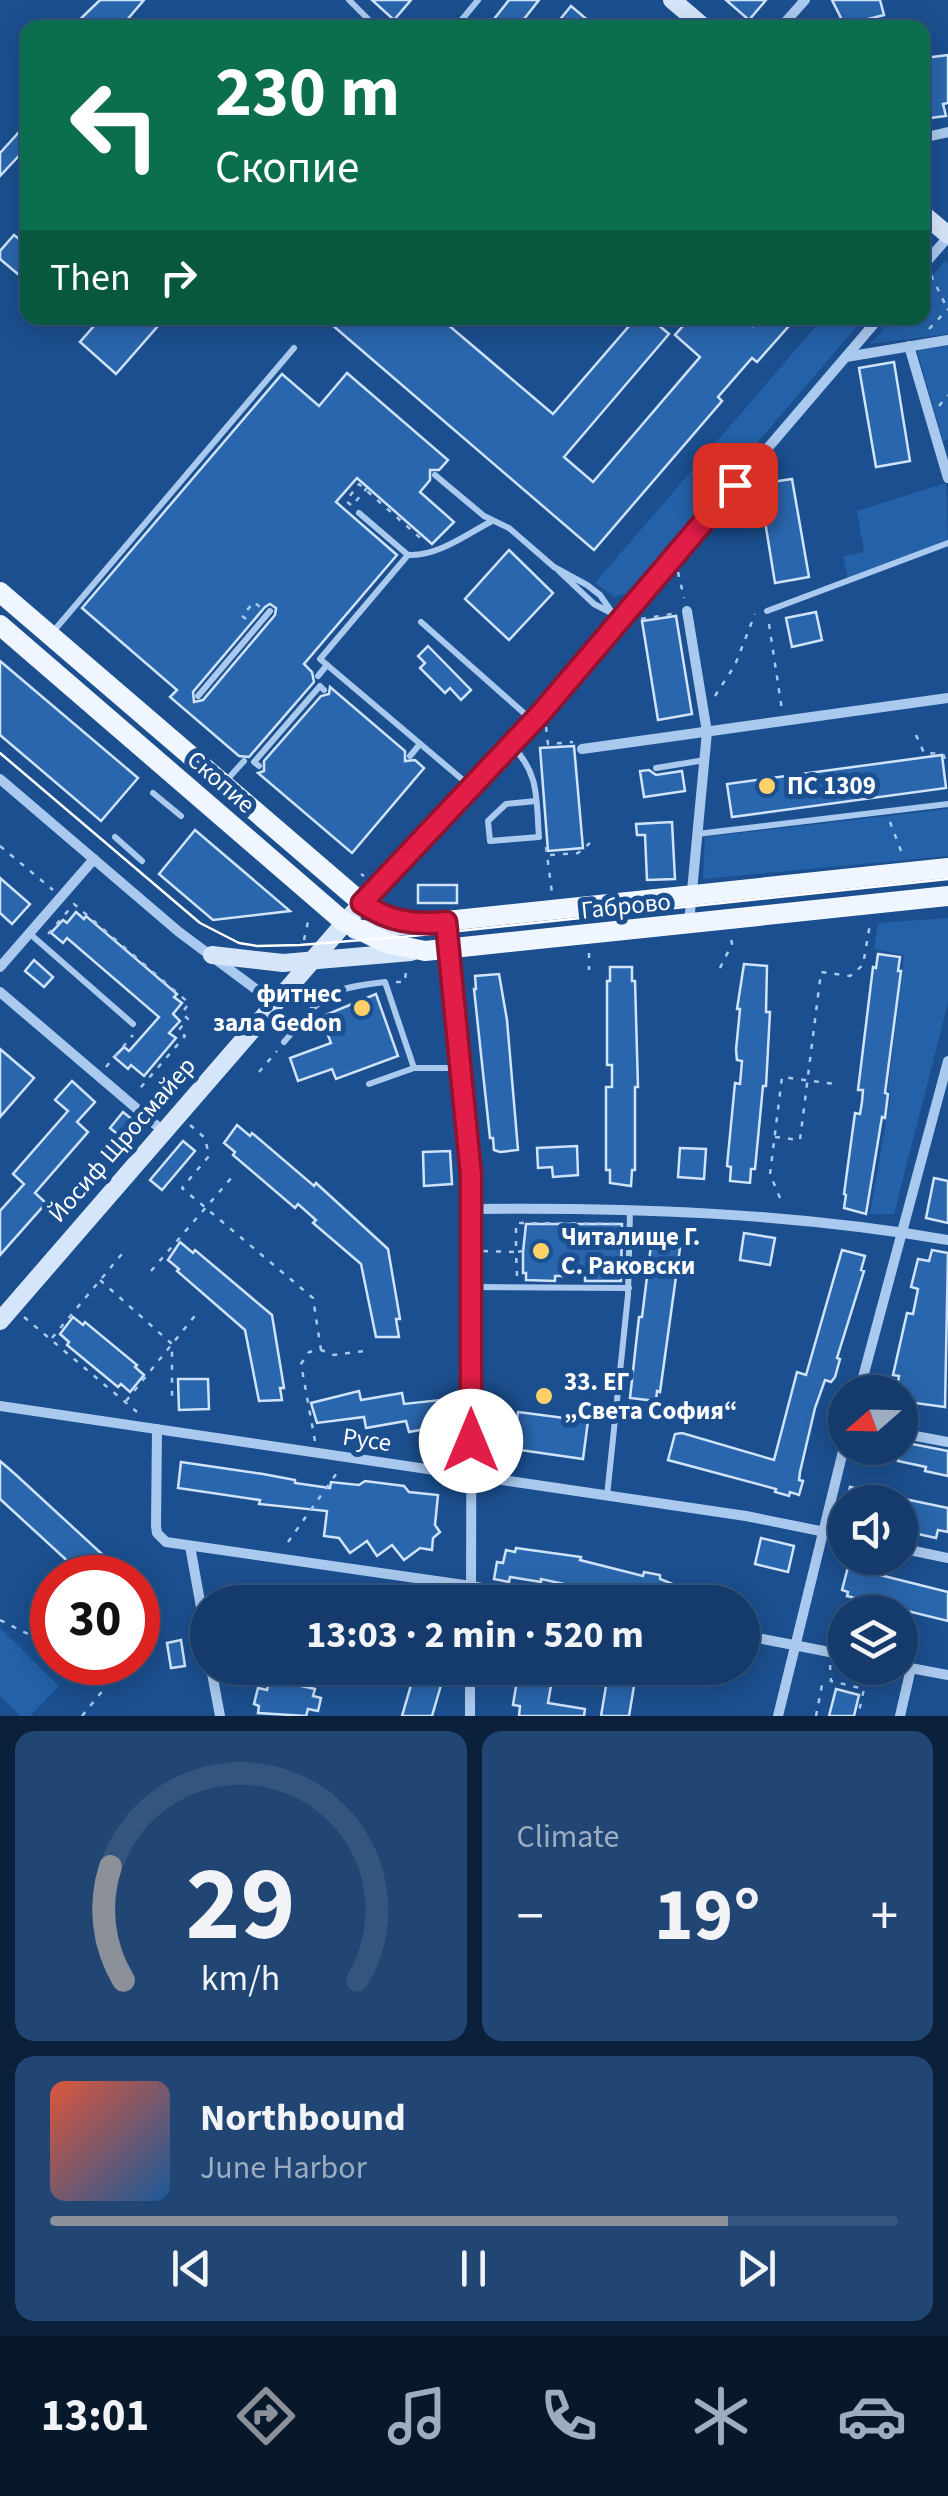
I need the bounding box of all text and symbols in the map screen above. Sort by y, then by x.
text: 230 m [215,43,400,143]
icon: left [50,60,180,190]
text: Скопие [215,136,359,200]
icon: right [151,250,206,305]
text: Then [50,251,131,305]
pin [693,443,778,528]
icon: arrive [708,458,763,513]
street label: Скопие [179,742,263,822]
place label: ПС 1309 [787,768,876,804]
marker: ПС 1309 [756,775,778,797]
street label: Габрово [579,883,673,929]
place label: фитнес зала Gedon [213,976,342,1041]
marker: фитнес зала Gedon [351,997,373,1019]
street label: Йосиф Щросмайер [40,1049,204,1231]
place label: Читалище Г. С. Раковски [561,1219,700,1284]
marker: Читалище Г. С. Раковски [530,1240,552,1262]
place label: 33. ЕГ „Света София“ [564,1364,737,1429]
north arrow [828,1375,918,1465]
map controls [828,1375,918,1685]
marker: 33. ЕГ „Света София“ [533,1385,555,1407]
position arrow [419,1389,523,1493]
street label: Русе [340,1419,394,1461]
button: sound [828,1485,918,1575]
speed limit sign: 30 [30,1555,160,1685]
button: layers [828,1595,918,1685]
text: 13:03 · 2 min · 520 m [306,1608,644,1662]
text: Climate [517,1814,619,1860]
text: 29 [186,1832,296,1980]
text: 19° [654,1862,761,1969]
text: − [517,1878,544,1956]
text: + [871,1878,898,1956]
text: km/h [201,1953,280,2004]
text: Northbound [200,2091,406,2145]
text: June Harbor [200,2145,367,2191]
icon: previous [164,2241,219,2296]
icon: pause [446,2241,501,2296]
icon: next [729,2241,784,2296]
icon: directions [231,2381,301,2451]
icon: music [382,2381,452,2451]
icon: phone [534,2381,604,2451]
icon: climate [686,2381,756,2451]
icon: car [837,2381,907,2451]
text: 13:01 [41,2384,149,2448]

